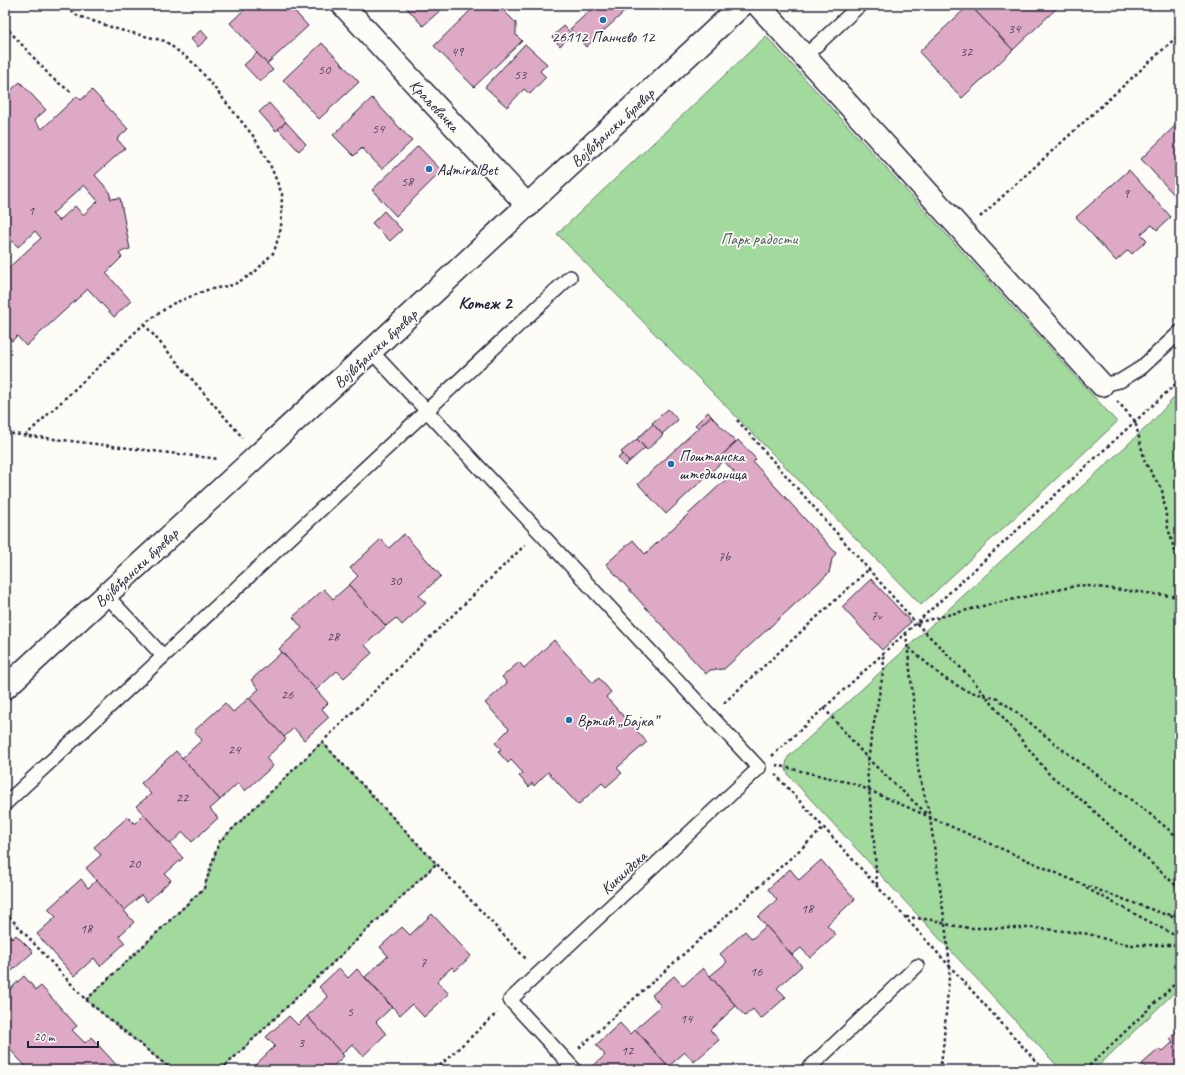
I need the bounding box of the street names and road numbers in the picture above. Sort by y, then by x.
street label: Краљевачка [405,75,465,137]
street label: Војвођански булевар [566,83,660,172]
street label: Војвођански булевар [329,304,423,393]
street label: Војвођански булевар [90,523,184,612]
street label: Кикиндска [597,845,652,899]

